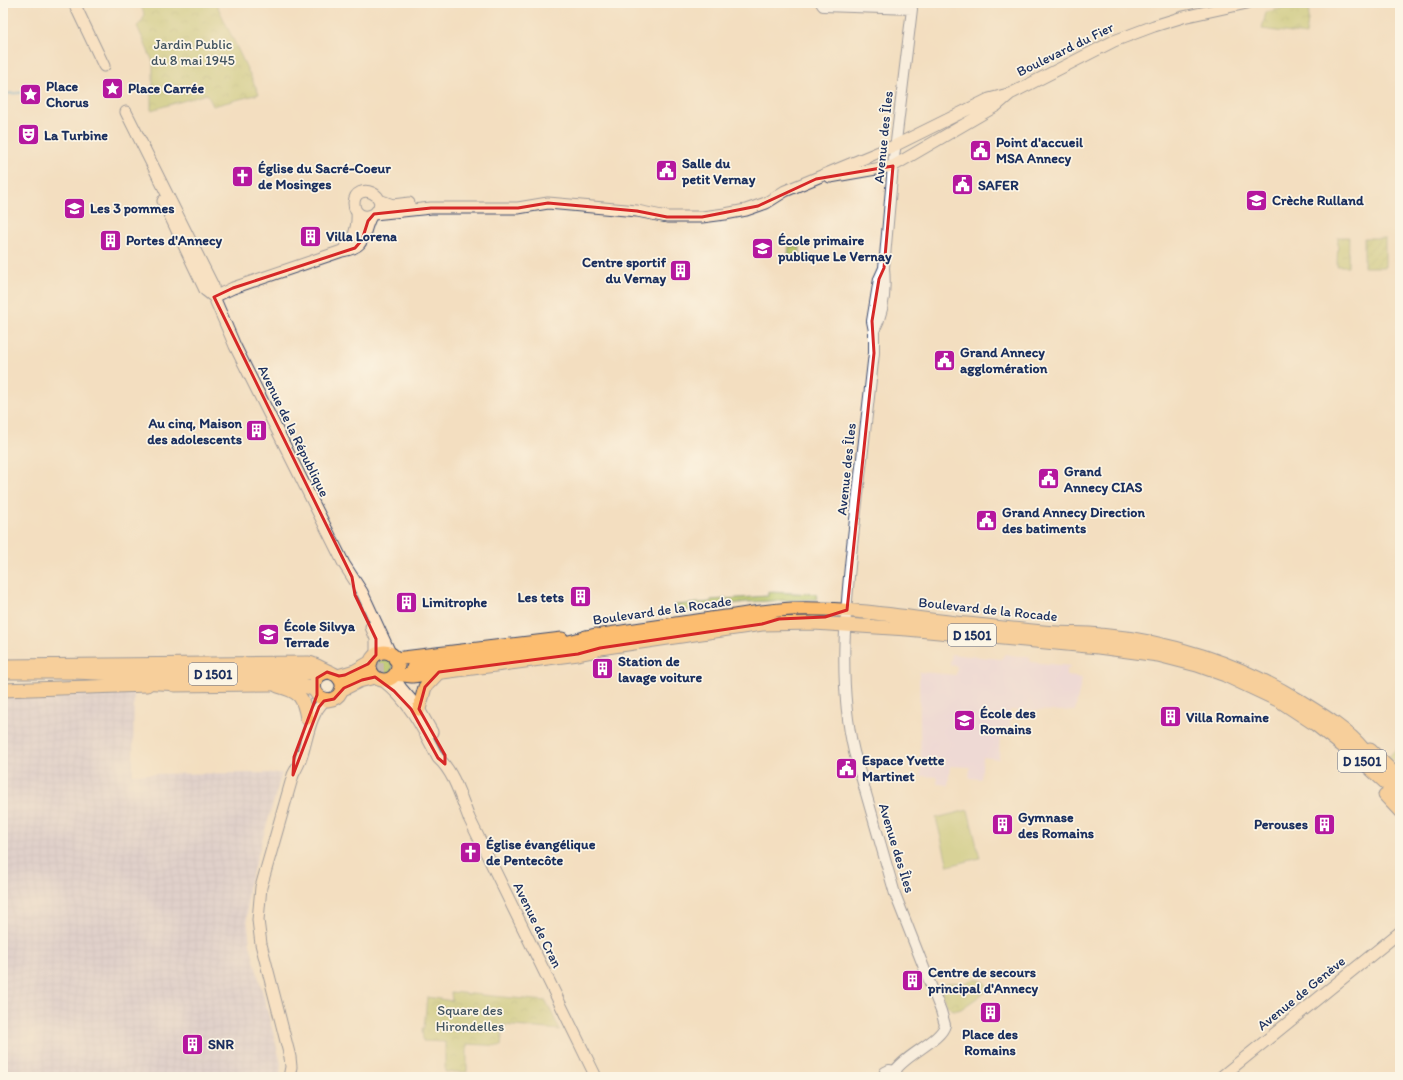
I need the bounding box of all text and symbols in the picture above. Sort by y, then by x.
street label: Boulevard du Fier [1014,18,1117,80]
park label: Jardin Public du 8 mai 1945 [151,36,235,69]
place icon: Place Carrée [99,75,125,101]
place label: Place Chorus [46,78,89,111]
place label: Place Carrée [128,80,204,97]
place icon: Place Chorus [18,81,44,107]
street label: Avenue des Îles [870,90,897,184]
theatre icon: La Turbine [16,122,42,148]
place label: La Turbine [44,127,108,144]
place label: Point d'accueil MSA Annecy [996,134,1084,167]
public building icon: Point d'accueil MSA Annecy [968,137,994,163]
place label: Salle du petit Vernay [681,155,756,188]
public building icon: Salle du petit Vernay [653,158,679,184]
place label: Église du Sacré-Coeur de Mosinges [258,160,391,193]
church icon: Église du Sacré-Coeur de Mosinges [229,163,255,189]
public building icon: SAFER [950,172,976,198]
place label: SAFER [978,177,1019,194]
school or university icon: Crèche Rulland [1243,187,1269,213]
place label: Crèche Rulland [1272,192,1364,209]
school or university icon: Les 3 pommes [61,195,87,221]
place label: Les 3 pommes [90,200,174,217]
building icon: Villa Lorena [298,223,324,249]
building icon: Portes d'Annecy [97,227,123,253]
place label: Villa Lorena [326,228,397,245]
place label: Portes d'Annecy [126,232,223,249]
place label: École primaire publique Le Vernay [777,232,892,265]
school or university icon: École primaire publique Le Vernay [750,235,776,261]
place label: Centre sportif du Vernay [582,254,667,287]
building icon: Centre sportif du Vernay [668,257,694,283]
place label: Grand Annecy agglomération [960,344,1048,377]
public building icon: Grand Annecy agglomération [932,347,958,373]
street label: Avenue de la République [254,363,333,500]
place label: Au cinq, Maison des adolescents [147,415,243,448]
building icon: Au cinq, Maison des adolescents [244,418,270,444]
street label: Avenue des Îles [833,422,860,516]
place label: Grand Annecy CIAS [1063,463,1142,496]
public building icon: Grand Annecy CIAS [1035,466,1061,492]
place label: Grand Annecy Direction des batiments [1002,504,1145,537]
public building icon: Grand Annecy Direction des batiments [974,507,1000,533]
building icon: Les tets [567,584,593,610]
building icon: Limitrophe [393,589,419,615]
place label: Les tets [517,589,564,606]
street label: Boulevard de la Rocade [592,592,733,629]
place label: Limitrophe [422,594,487,611]
street label: Boulevard de la Rocade [918,594,1059,625]
place label: École Silvya Terrade [283,618,356,651]
school or university icon: École Silvya Terrade [255,621,281,647]
road number: D 1501 [948,624,996,646]
place label: Station de lavage voiture [618,653,702,686]
building icon: Station de lavage voiture [590,656,616,682]
road number: D 1501 [189,663,237,685]
building icon: Villa Romaine [1158,704,1184,730]
place label: École des Romains [980,705,1036,738]
school or university icon: École des Romains [952,708,978,734]
place label: Villa Romaine [1186,709,1269,726]
road number: D 1501 [1338,750,1386,772]
place label: Espace Yvette Martinet [862,752,945,785]
public building icon: Espace Yvette Martinet [833,755,859,781]
street label: Avenue des Îles [875,801,918,895]
place label: Gymnase des Romains [1018,809,1094,842]
building icon: Perouses [1311,811,1337,837]
building icon: Gymnase des Romains [990,812,1016,838]
place label: Perouses [1254,816,1308,833]
place label: Église évangélique de Pentecôte [486,836,596,869]
church icon: Église évangélique de Pentecôte [457,839,483,865]
street label: Avenue de Cran [509,880,566,971]
street label: Avenue de Genève [1254,952,1349,1034]
place label: Centre de secours principal d'Annecy [927,964,1039,997]
building icon: Centre de secours principal d'Annecy [900,967,926,993]
building icon: Place des Romains [977,999,1003,1025]
park label: Square des Hirondelles [436,1002,504,1035]
place label: Place des Romains [962,1026,1018,1059]
building icon: SNR [180,1031,206,1057]
place label: SNR [208,1036,234,1053]

